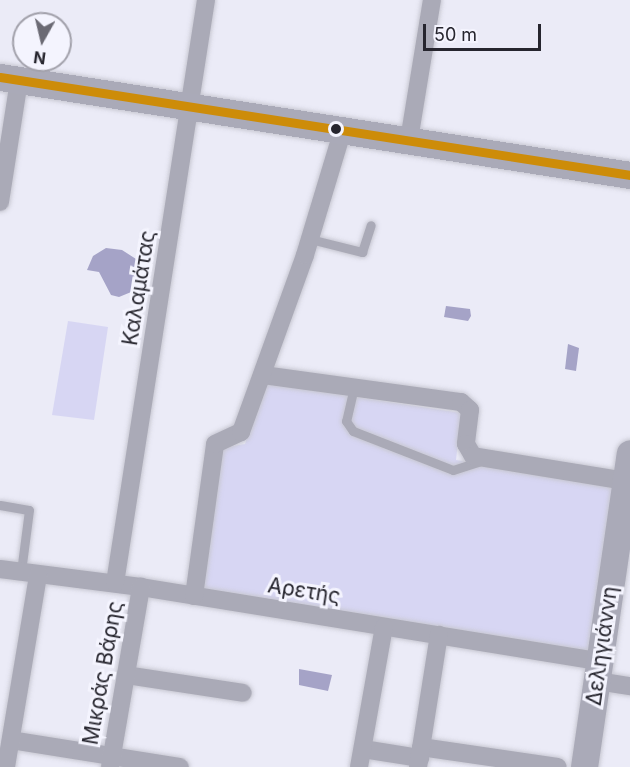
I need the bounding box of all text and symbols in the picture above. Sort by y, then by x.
north arrow [12,12,72,72]
scale bar [426,12,544,50]
text: 50 m [434,24,477,45]
text: N [32,47,47,69]
unlabelled marker [330,123,342,135]
street label: Καλαμάτας [117,229,161,347]
street label: Αρετής [266,573,342,609]
street label: Δεληγιάννη [581,585,623,707]
street label: Μικράς Βάρης [78,599,128,747]

